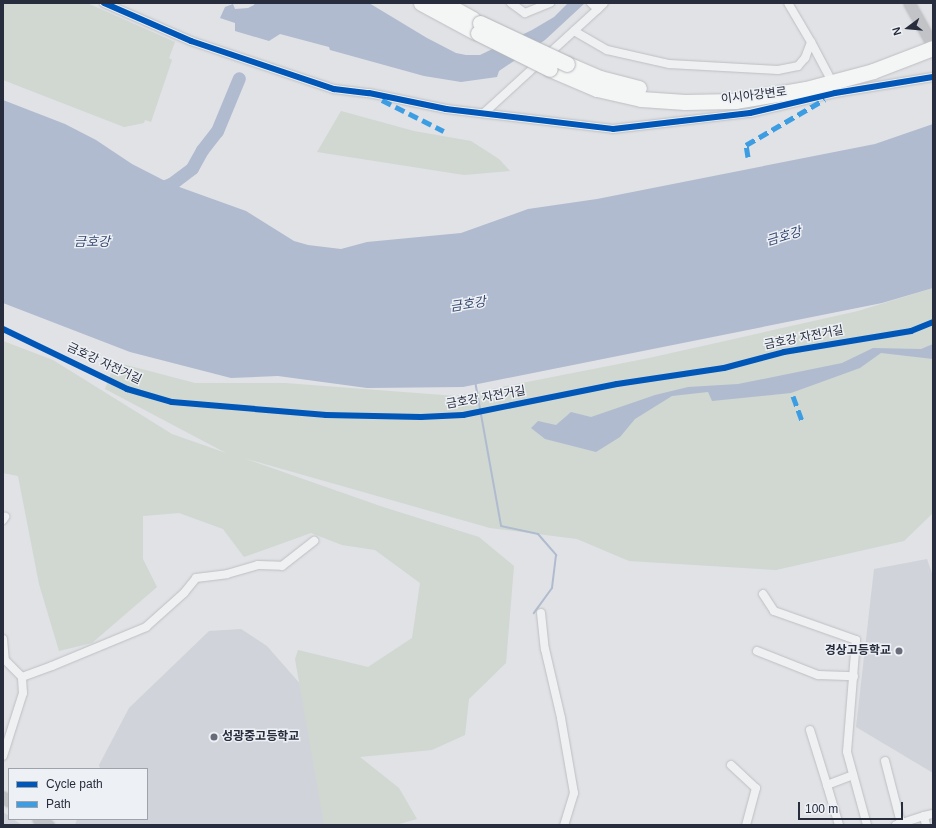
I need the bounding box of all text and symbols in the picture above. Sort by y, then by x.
north arrow [888,8,928,48]
text: N [890,26,903,37]
street label: 이시아강변로 [720,85,788,107]
water label: 금호강 [765,224,803,250]
water label: 금호강 [74,234,110,250]
water label: 금호강 [449,294,487,316]
street label: 금호강 자전거길 [763,323,845,353]
street label: 금호강 자전거길 [64,340,144,388]
street label: 금호강 자전거길 [445,384,527,412]
place label: 경상고등학교 [825,644,891,658]
marker: 경상고등학교 [894,646,904,656]
place label: 성광중고등학교 [222,730,299,744]
marker: 성광중고등학교 [209,732,219,742]
legend [8,768,148,820]
text: Cycle path [46,777,103,791]
scale bar [800,794,905,820]
text: Path [46,797,71,811]
text: 100 m [805,802,838,816]

